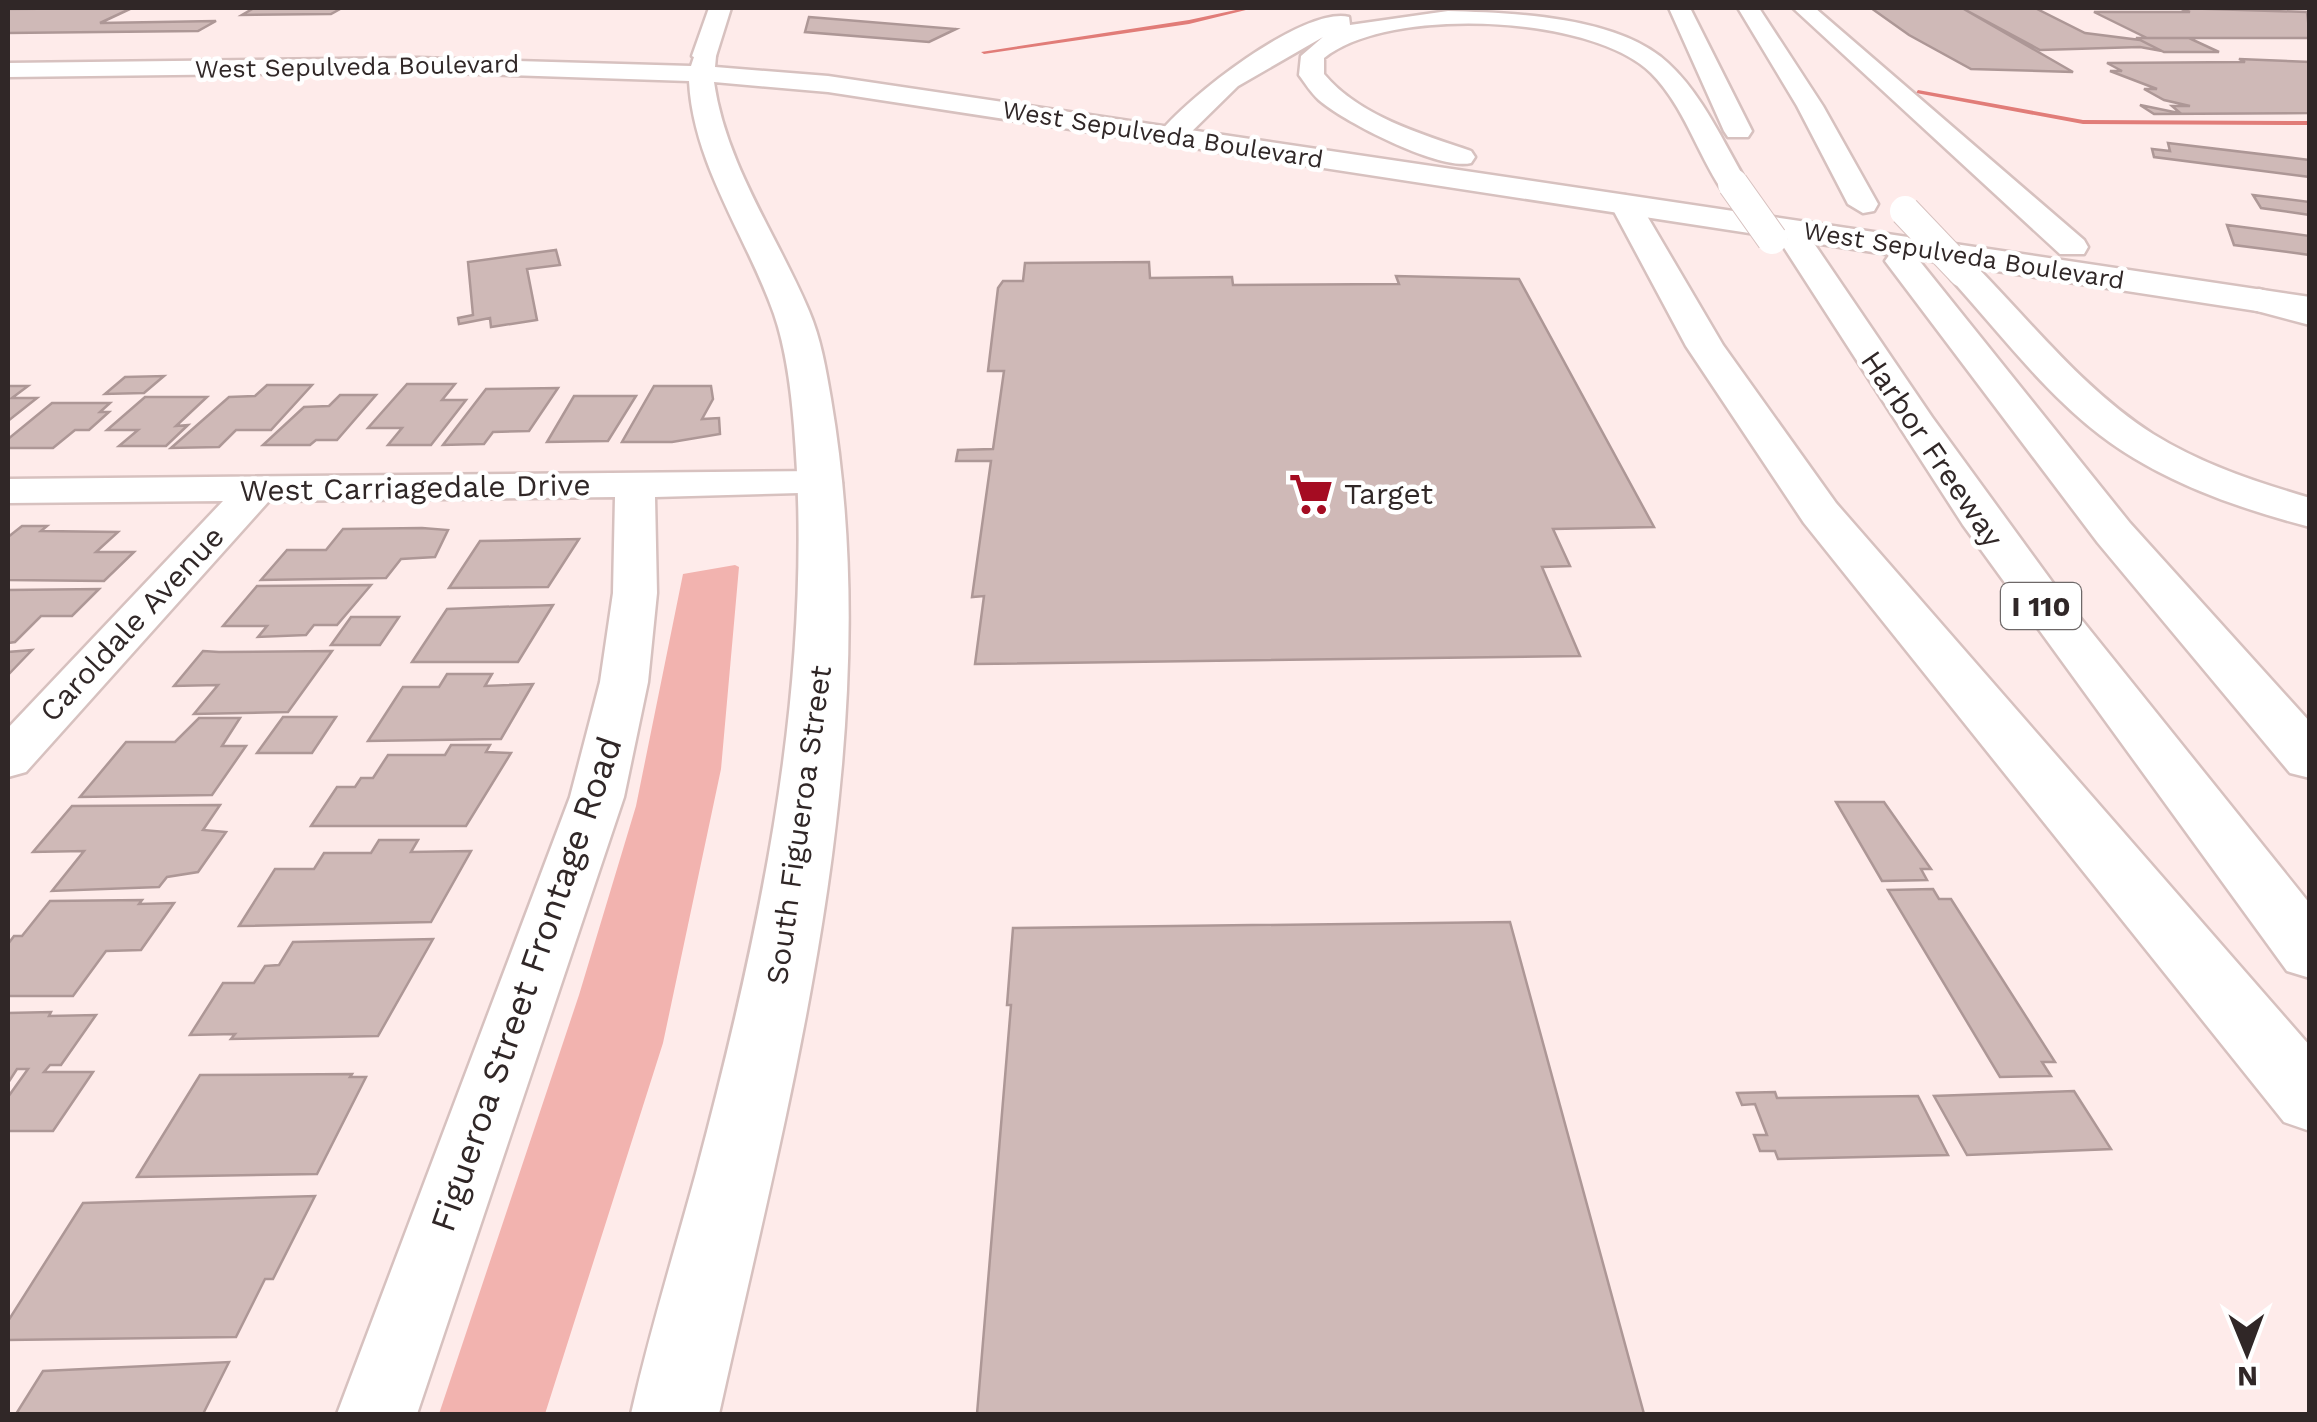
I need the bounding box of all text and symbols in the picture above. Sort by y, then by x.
street label: West Sepulveda Boulevard [195,49,519,84]
street label: West Sepulveda Boulevard [1000,95,1325,174]
street label: West Sepulveda Boulevard [1801,216,2126,295]
street label: Harbor Freeway [1854,344,2011,554]
street label: West Carriagedale Drive [239,467,591,508]
supermarket icon: Target [1287,470,1335,518]
place label: Target [1344,476,1433,511]
street label: Caroldale Avenue [32,519,231,728]
road number: I 110 [2001,583,2081,629]
street label: South Figueroa Street [759,663,838,987]
street label: Figueroa Street Frontage Road [421,731,631,1237]
north arrow [2197,1302,2297,1402]
text: N [2237,1360,2258,1393]

